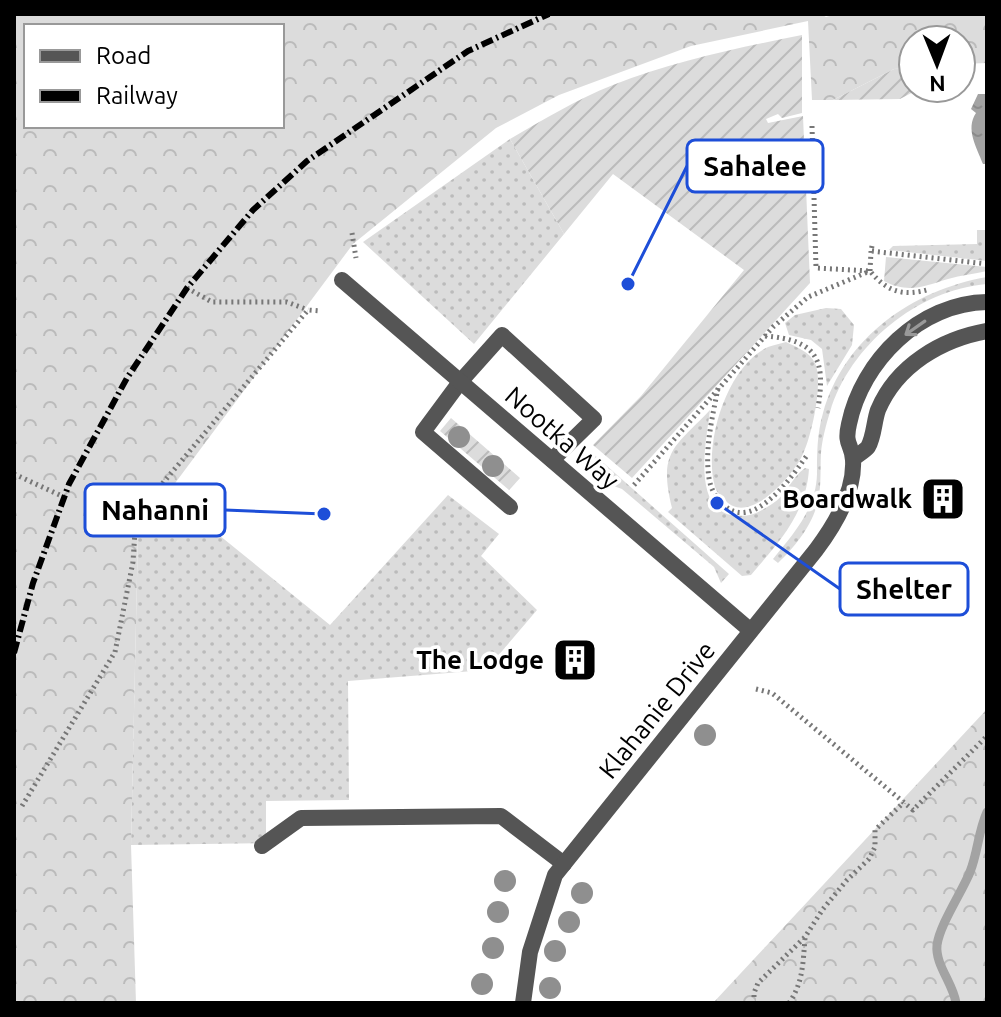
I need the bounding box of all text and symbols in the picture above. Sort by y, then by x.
legend [24,24,284,128]
north arrow [897,24,977,104]
text: Road [96,42,151,69]
text: N [929,72,946,97]
text: Railway [96,82,178,109]
callout: Sahalee [687,140,823,192]
text: Sahalee [703,150,807,181]
one-way arrow [904,319,926,336]
street label: Nootka Way [500,380,625,495]
building icon: Boardwalk [919,475,967,523]
callout: Nahanni [85,484,225,536]
place label: Boardwalk [782,484,912,513]
text: Nahanni [101,494,209,525]
callout: Shelter [840,563,968,615]
text: Shelter [856,573,953,604]
building icon: The Lodge [551,636,599,684]
street label: Klahanie Drive [593,636,720,784]
place label: The Lodge [416,645,544,674]

